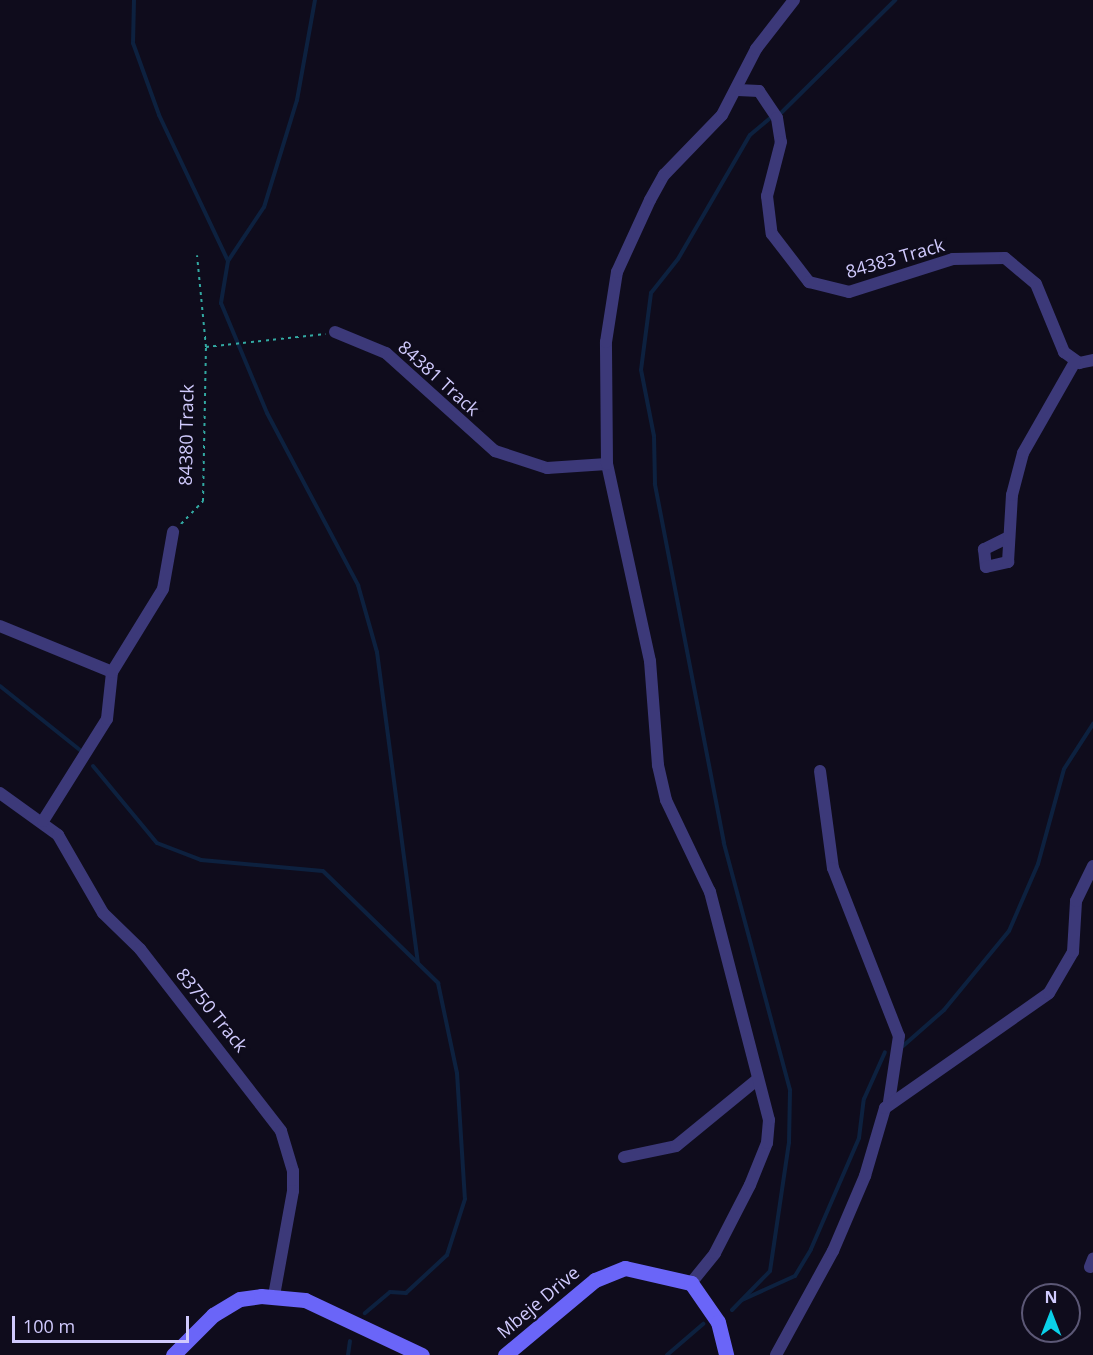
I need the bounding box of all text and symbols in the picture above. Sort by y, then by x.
street label: 84383 Track [843,234,947,282]
street label: 84381 Track [394,336,484,420]
street label: 84380 Track [174,384,198,486]
street label: 83750 Track [172,964,252,1056]
street label: Mbeje Drive [492,1261,584,1343]
north arrow [1021,1283,1081,1343]
text: N [1044,1286,1058,1308]
scale bar [15,1304,192,1342]
text: 100 m [23,1314,75,1338]

